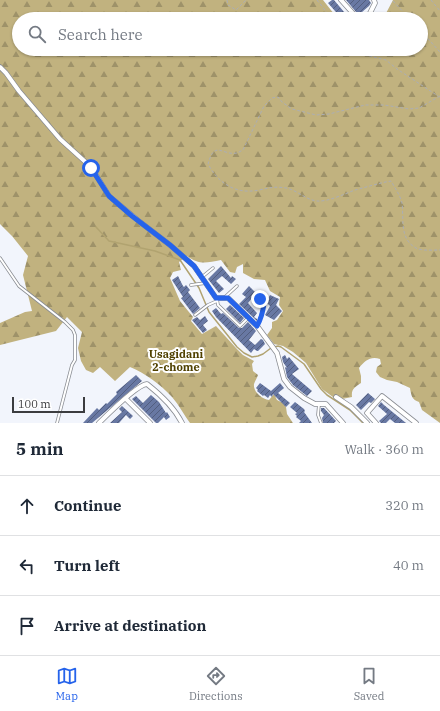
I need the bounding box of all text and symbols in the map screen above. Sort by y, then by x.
search box [12,12,428,56]
icon: search [26,23,48,45]
text: Search here [58,25,143,44]
route start [82,159,100,177]
route end [251,290,269,308]
district label: Usagidani 2-chome [149,347,204,374]
scale bar [12,395,85,414]
text: 100 m [18,397,51,411]
text: 5 min [16,438,64,460]
text: Walk · 360 m [345,441,424,458]
icon: ahead [16,495,38,517]
text: Continue [54,496,121,515]
text: 320 m [385,497,424,514]
icon: left [16,555,38,577]
text: Turn left [54,556,120,575]
text: 40 m [393,557,424,574]
icon: arrive [16,615,38,637]
text: Arrive at destination [54,616,206,635]
tab: Map [56,665,78,703]
tab: Directions [189,665,243,703]
tab: Saved [354,665,384,703]

